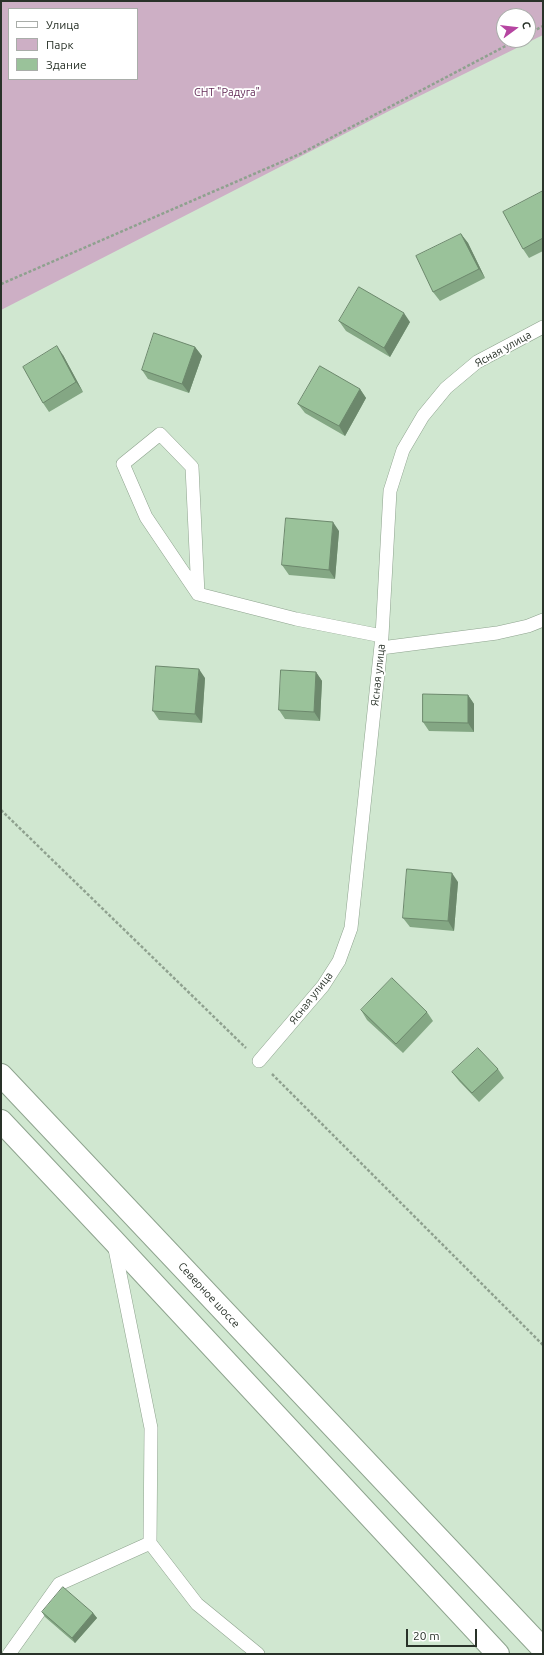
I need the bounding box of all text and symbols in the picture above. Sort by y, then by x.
legend [8,8,138,80]
north arrow [496,8,536,48]
text: Улица [46,18,79,31]
text: С [520,20,533,30]
text: Парк [46,38,74,51]
text: Здание [46,58,87,71]
park label: СНТ "Радуга" [194,85,260,99]
street label: Ясная улица [472,328,534,370]
street label: Ясная улица [368,643,388,707]
street label: Ясная улица [287,969,335,1027]
street label: Северное шоссе [175,1260,243,1330]
scale bar [408,1621,479,1647]
text: 20 m [413,1629,440,1642]

